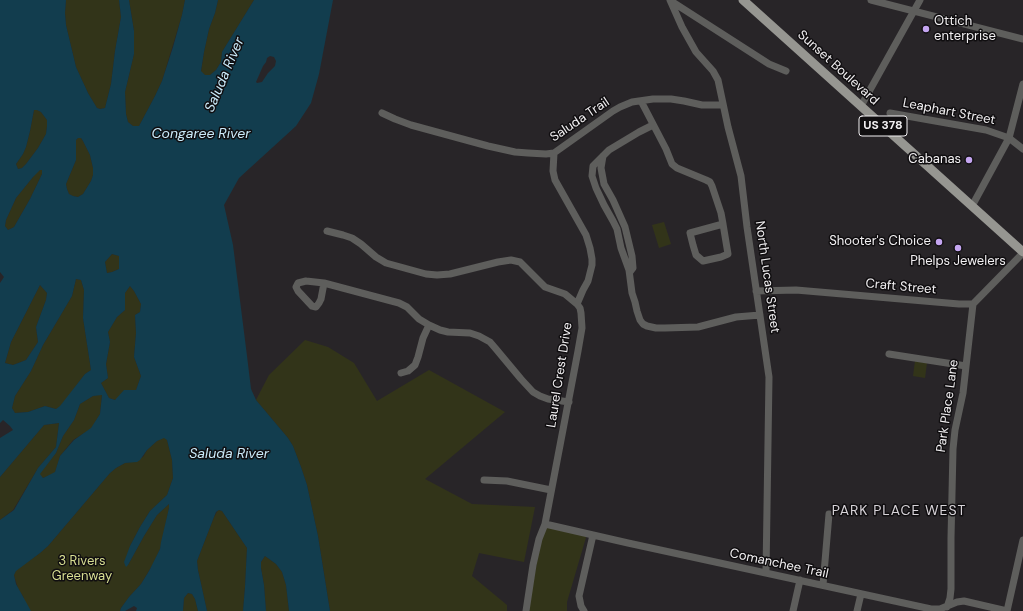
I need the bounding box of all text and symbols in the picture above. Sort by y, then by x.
place label: Ottich enterprise [934,14,996,45]
marker: Ottich enterprise [921,24,931,34]
street label: Sunset Boulevard [794,27,882,109]
water label: Saluda River [202,35,248,115]
street label: Saluda Trail [547,94,613,146]
street label: Leaphart Street [901,95,997,129]
road number: US 378 [859,116,907,136]
water label: Congaree River [151,126,251,142]
place label: Cabanas [908,152,961,168]
marker: Cabanas [964,155,974,165]
street label: North Lucas Street [751,220,783,334]
place label: Shooter's Choice [829,234,931,250]
marker: Shooter's Choice [934,237,944,247]
marker: Phelps Jewelers [953,243,963,253]
place label: Phelps Jewelers [910,254,1006,270]
street label: Craft Street [865,276,937,298]
street label: Laurel Crest Drive [544,321,576,429]
street label: Park Place Lane [934,359,962,453]
water label: Saluda River [189,446,269,462]
district label: PARK PLACE WEST [832,503,966,519]
street label: Comanchee Trail [728,546,830,582]
park label: 3 Rivers Greenway [52,554,112,585]

